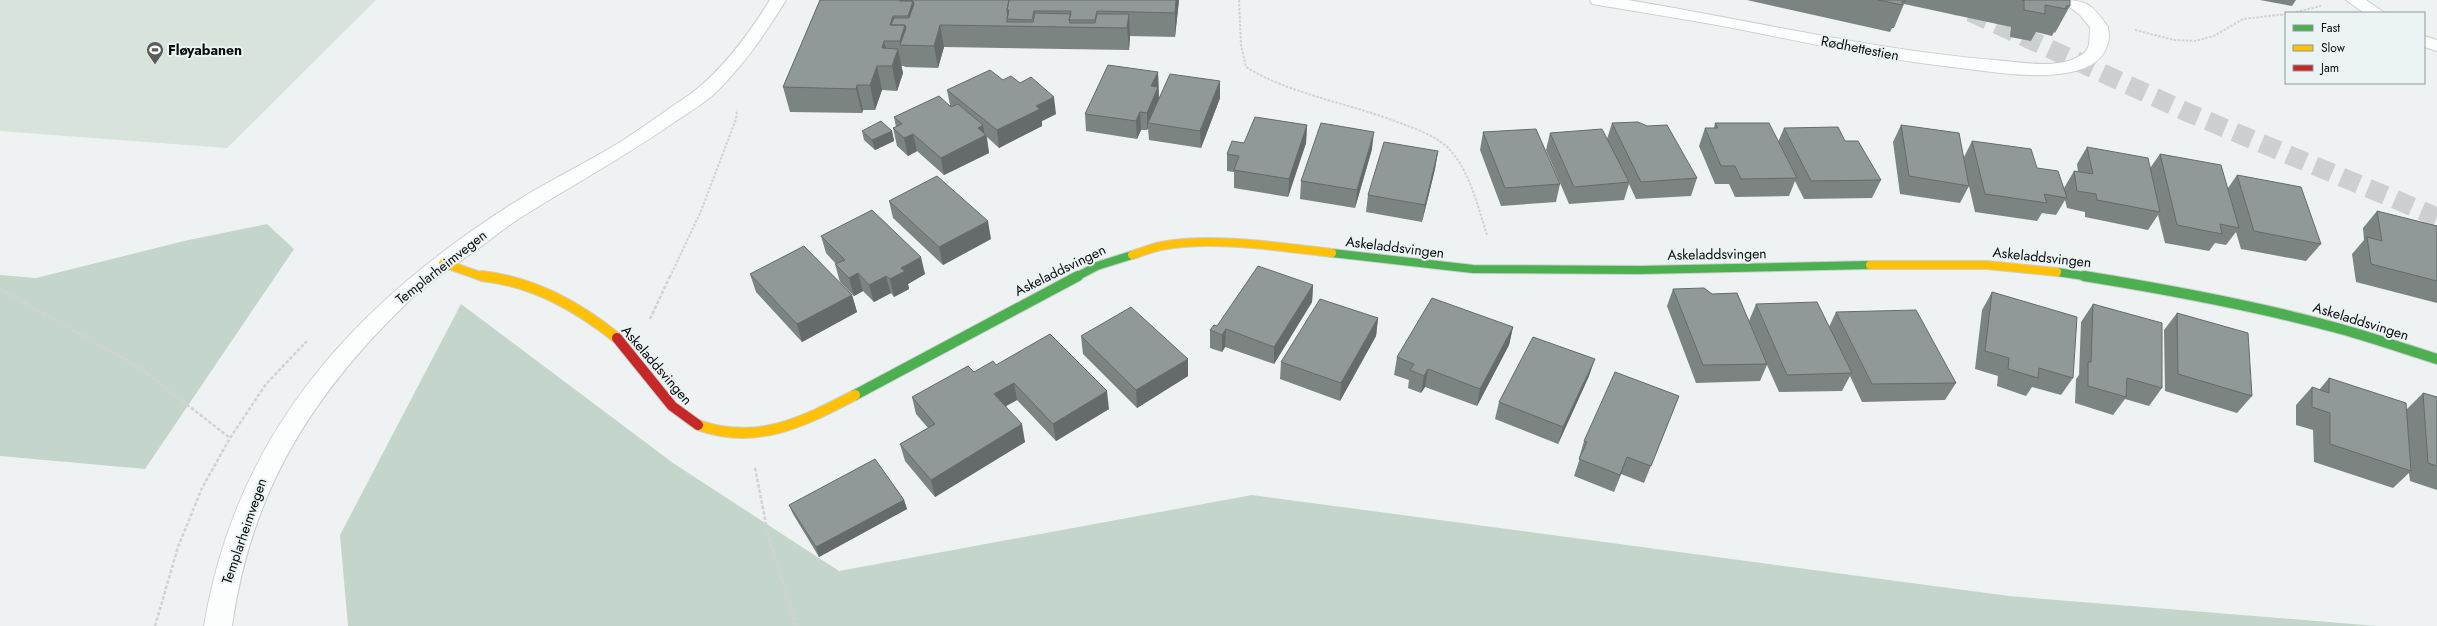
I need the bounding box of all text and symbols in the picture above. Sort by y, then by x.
legend [2285,12,2425,84]
text: Fast [2321,19,2340,37]
street label: Rødhettestien [1819,31,1901,65]
text: Slow [2321,39,2346,57]
sports icon: Fløyabanen [145,40,165,65]
place label: Fløyabanen [168,40,242,60]
text: Jam [2319,59,2339,77]
street label: Templarheimvegen [391,225,491,309]
street label: Askeladdsvingen [1345,231,1445,263]
street label: Askeladdsvingen [1011,239,1109,301]
street label: Askeladdsvingen [1992,242,2092,272]
street label: Askeladdsvingen [1667,243,1767,265]
street label: Askeladdsvingen [2311,297,2411,345]
street label: Askeladdsvingen [617,321,697,409]
street label: Templarheimvegen [217,475,271,587]

